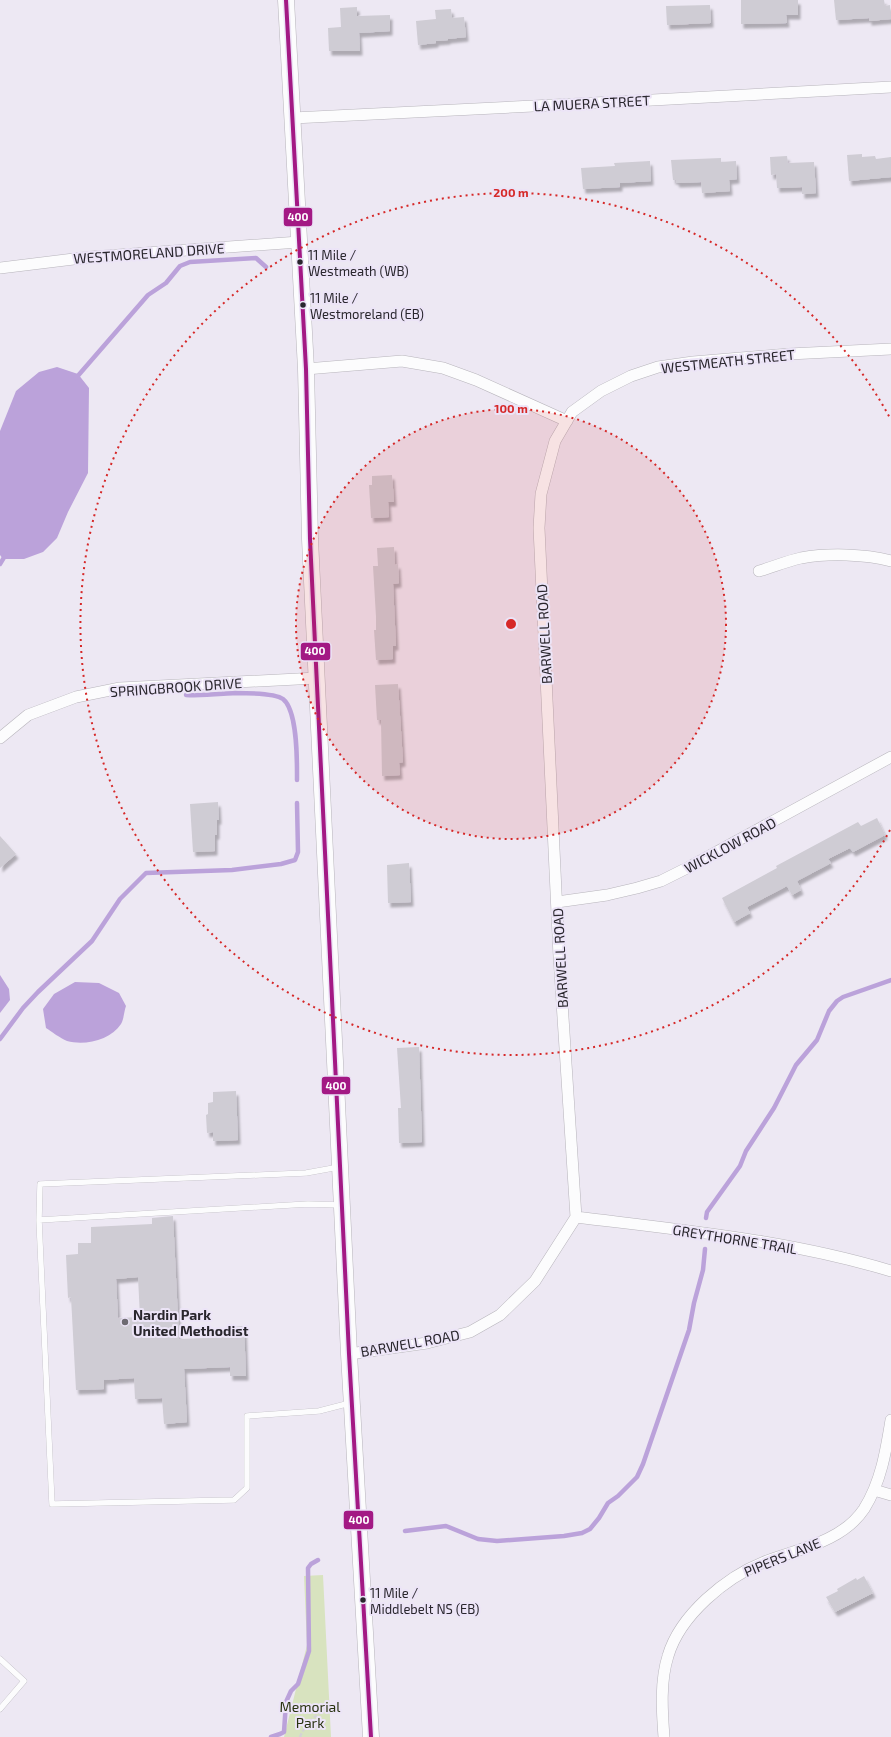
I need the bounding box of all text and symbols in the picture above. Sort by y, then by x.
street label: LA MUERA STREET [533,91,651,115]
text: 200 m [493,185,529,199]
line badge: 400 [283,207,313,227]
text: 400 [288,210,309,223]
street label: WESTMORELAND DRIVE [73,239,225,267]
place label: 11 Mile / Westmeath (WB) [308,247,409,279]
marker: 11 Mile / Westmeath (WB) [295,257,305,267]
place label: 11 Mile / Westmoreland (EB) [310,290,424,322]
marker: 11 Mile / Westmoreland (EB) [298,300,308,310]
street label: WESTMEATH STREET [660,346,796,376]
text: 100 m [494,401,528,415]
street label: BARWELL ROAD [533,583,555,685]
centre of rings [504,617,518,631]
line badge: 400 [300,642,331,661]
text: 400 [305,644,326,657]
street label: SPRINGBROOK DRIVE [109,674,243,700]
street label: WICKLOW ROAD [681,814,779,876]
street label: BARWELL ROAD [549,907,571,1009]
line badge: 400 [321,1076,351,1095]
text: 400 [326,1079,347,1092]
street label: GREYTHORNE TRAIL [672,1221,798,1257]
place label: Nardin Park United Methodist [133,1306,249,1339]
marker: Nardin Park United Methodist [120,1317,130,1327]
street label: BARWELL ROAD [359,1326,461,1360]
line badge: 400 [343,1510,374,1530]
text: 400 [349,1513,370,1526]
street label: PIPERS LANE [741,1534,823,1580]
place label: 11 Mile / Middlebelt NS (EB) [370,1585,479,1617]
marker: 11 Mile / Middlebelt NS (EB) [358,1595,368,1605]
park label: Memorial Park [280,1698,341,1731]

